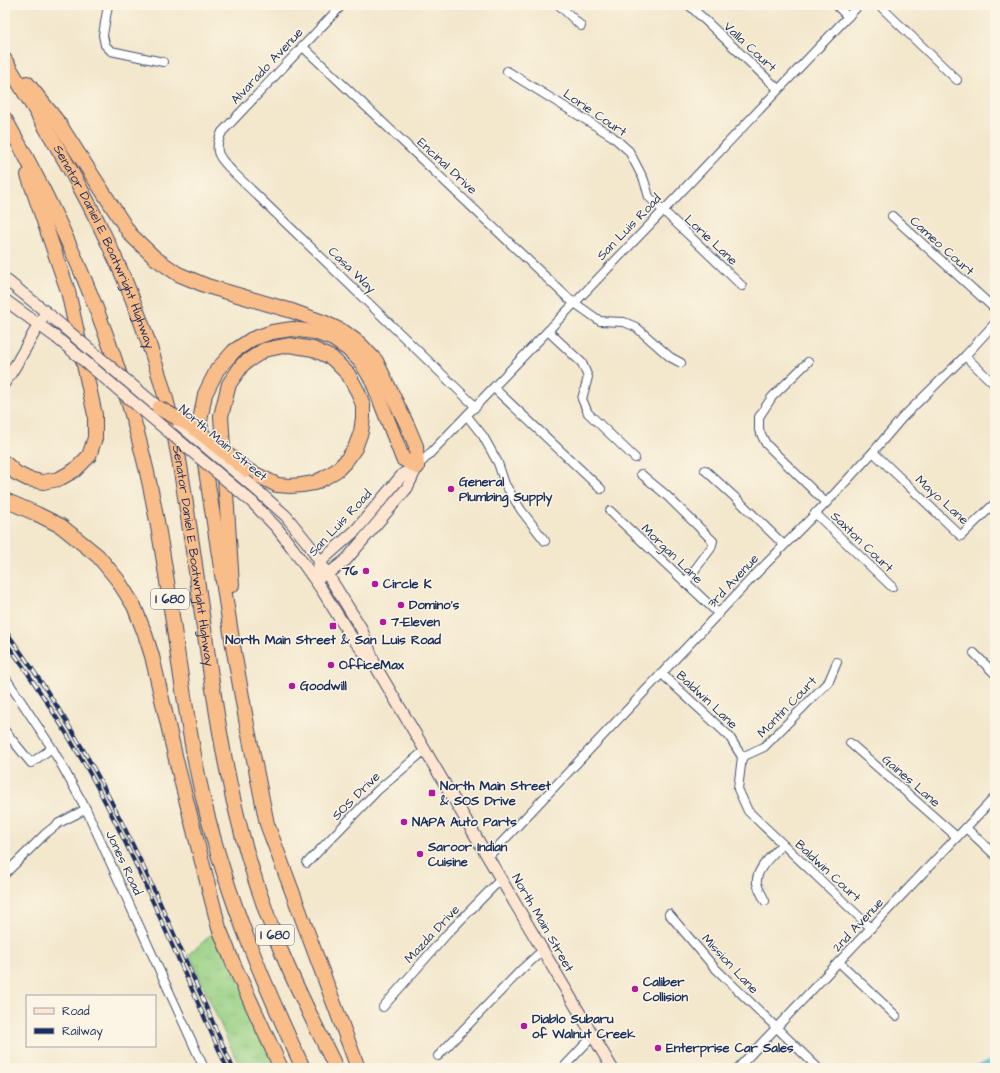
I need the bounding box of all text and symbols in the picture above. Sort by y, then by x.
street label: Valla Court [720,18,781,77]
street label: Alvarado Avenue [227,24,307,108]
street label: Lorie Court [560,85,631,141]
street label: Encinal Drive [413,133,481,199]
street label: Senator Daniel E Boatwright Highway [49,142,159,352]
street label: San Luis Road [593,190,666,264]
street label: Lorie Lane [680,211,742,269]
street label: Cameo Court [906,212,979,280]
street label: Casa Way [323,243,380,298]
street label: North Main Street [175,401,272,486]
street label: Senator Daniel E Boatwright Highway [168,444,218,668]
street label: Mayo Lane [911,471,973,530]
place label: General Plumbing Supply [459,473,553,508]
marker: General Plumbing Supply [446,484,456,494]
street label: San Luis Road [304,485,376,561]
street label: Saxton Court [827,507,898,577]
street label: Morgan Lane [636,520,707,589]
street label: 3rd Avenue [703,550,763,612]
place label: 76 [341,562,359,580]
marker: 76 [361,566,371,576]
place label: Circle K [383,575,432,593]
marker: Circle K [370,579,380,589]
road number: I 680 [151,589,189,609]
place label: Domino's [409,596,460,614]
marker: Domino's [396,600,406,610]
place label: 7-Eleven [390,613,441,631]
marker: 7-Eleven [378,617,388,627]
marker: North Main Street & San Luis Road [328,621,338,631]
place label: North Main Street & San Luis Road [225,631,441,649]
place label: OfficeMax [339,656,405,674]
marker: OfficeMax [326,660,336,670]
street label: Baldwin Lane [672,667,742,733]
street label: Montin Court [753,672,821,742]
place label: Goodwill [300,677,347,695]
marker: Goodwill [287,681,297,691]
street label: Gaines Lane [878,751,944,811]
street label: SOS Drive [328,768,384,824]
place label: North Main Street & SOS Drive [439,777,551,810]
marker: North Main Street & SOS Drive [427,788,437,798]
place label: NAPA Auto Parts [412,813,517,831]
marker: NAPA Auto Parts [399,817,409,827]
street label: Jones Road [101,828,147,899]
street label: Baldwin Court [791,836,866,907]
place label: Saroor Indian Cuisine [427,838,508,871]
marker: Saroor Indian Cuisine [415,849,425,859]
street label: North Main Street [508,871,579,976]
street label: 2nd Avenue [828,894,888,956]
street label: Mazda Drive [400,901,464,967]
road number: I 680 [256,925,294,945]
street label: Mission Lane [698,930,762,998]
place label: Caliber Collision [643,973,688,1006]
marker: Caliber Collision [630,984,640,994]
legend [26,995,156,1047]
text: Road [62,1003,90,1020]
place label: Diablo Subaru of Walnut Creek [532,1010,636,1043]
marker: Diablo Subaru of Walnut Creek [519,1021,529,1031]
text: Railway [62,1023,103,1041]
place label: Enterprise Car Sales [666,1039,794,1058]
marker: Enterprise Car Sales [653,1043,663,1053]

